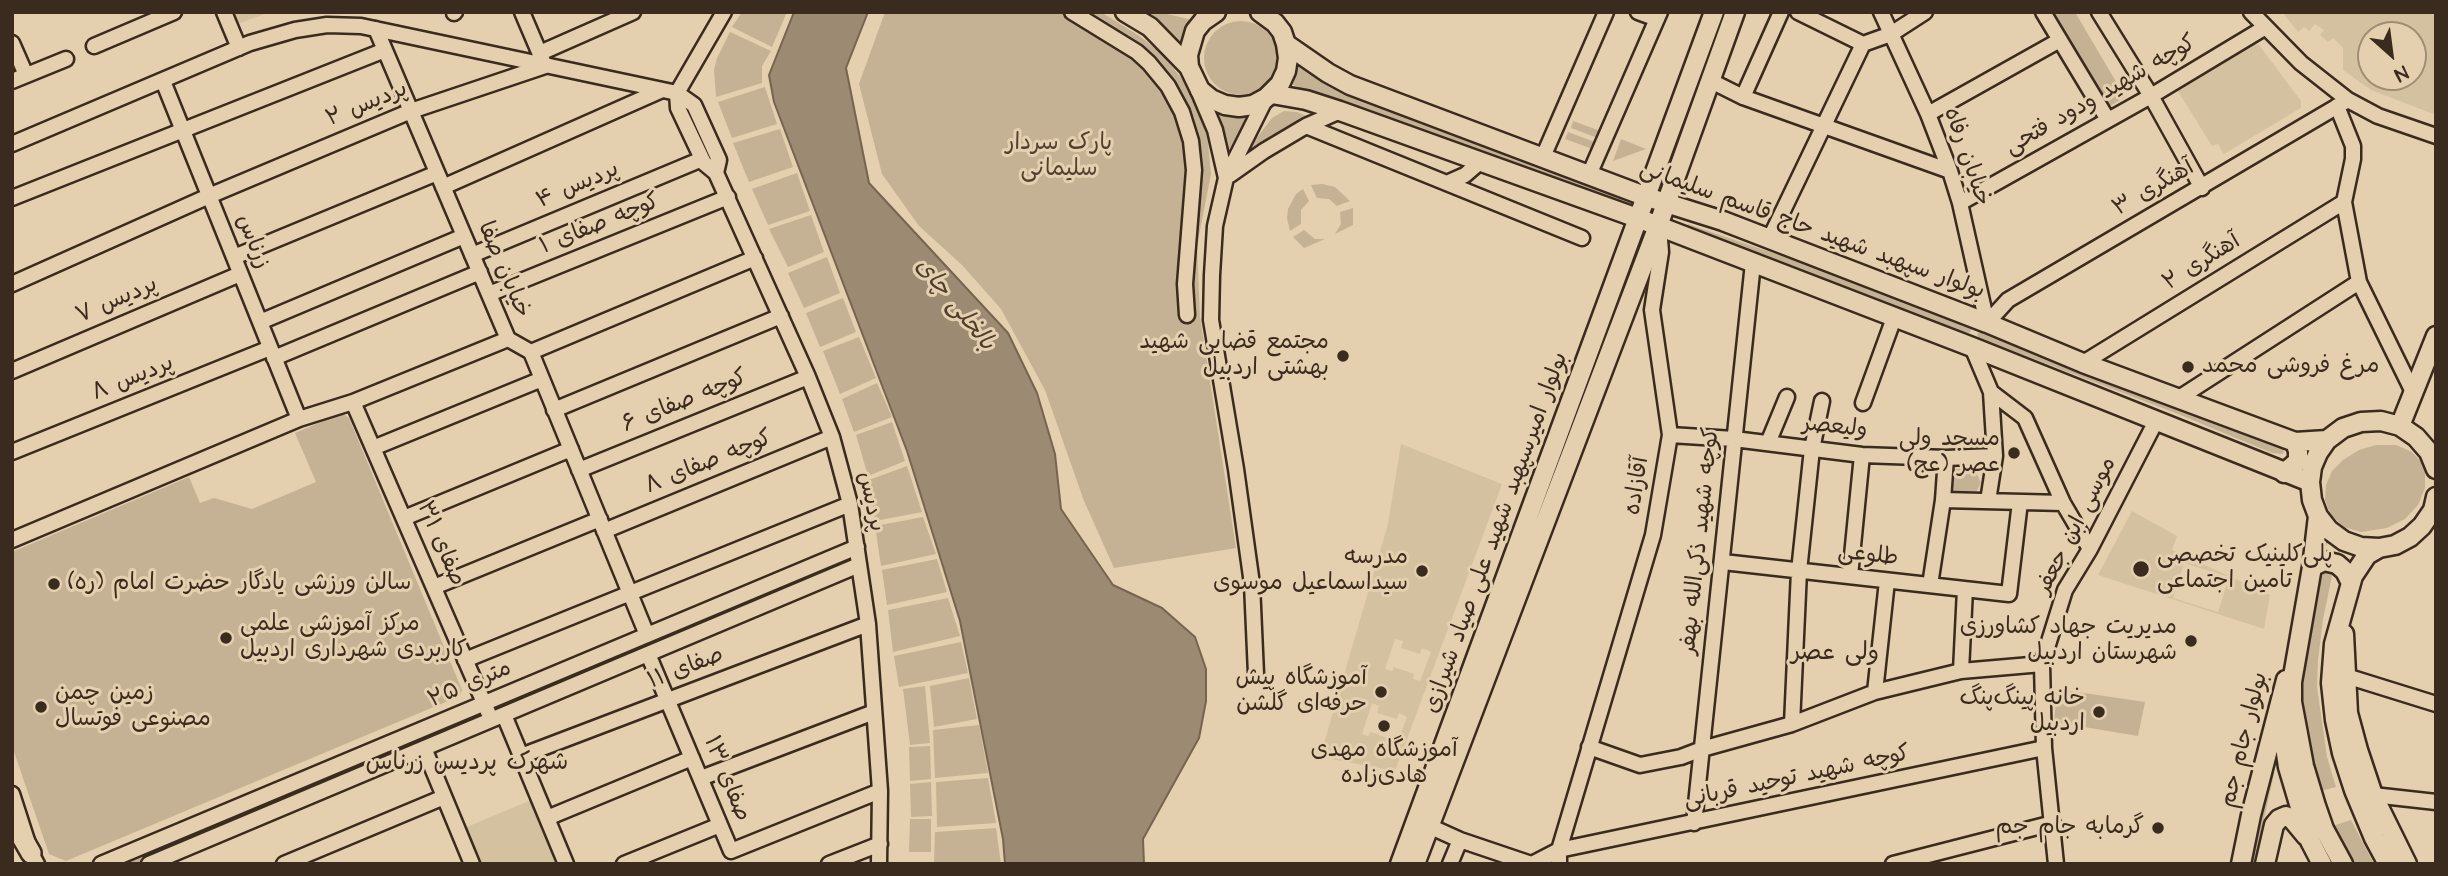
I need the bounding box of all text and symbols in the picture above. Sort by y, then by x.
north arrow [2357,21,2427,91]
street label: کوچه شهید ودود فتحی [2001,30,2201,162]
text: N [2390,58,2413,88]
street label: پردیس ۲ [322,76,412,134]
street label: خیابان رفاه [1936,104,1996,210]
park label: پارک سردار سلیمانی [1006,130,1112,184]
street label: آهنگری ۳ [2108,155,2200,223]
street label: پردیس ۴ [533,156,623,216]
street label: بولوار سپهبد شهید حاج قاسم سلیمانی [1636,156,1988,306]
street label: کوچه صفای ۱ [536,188,664,262]
street label: زرناس [229,211,275,273]
street label: خیابان صفا [470,218,536,322]
street label: آهنگری ۲ [2158,228,2246,298]
water label: بالخلی چای [908,253,1000,357]
street label: پردیس ۷ [72,271,162,331]
place label: مجتمع قضایی شهید بهشتی اردبیل [1139,329,1329,383]
marker: مجتمع قضایی شهید بهشتی اردبیل [1335,348,1351,364]
street label: بولوار امیرسپهبد شهید علی صیاد شیرازی [1419,349,1575,717]
street label: پردیس ۸ [88,350,178,408]
place label: مرغ فروشی محمد [2202,353,2379,381]
marker: مرغ فروشی محمد [2180,359,2196,375]
street label: کوچه صفای ۶ [618,364,752,440]
street label: ولیعصر [1801,411,1869,445]
street label: کوچه صفای ۸ [641,425,777,501]
street label: کوچه شهید ذکی‌الله بهفر [1675,426,1727,656]
place label: مسجد ولی عصر (عج) [1899,426,2000,480]
marker: مسجد ولی عصر (عج) [2006,445,2022,461]
street label: موسی ابن جعفر [2031,453,2123,599]
street label: آقازاده [1620,455,1656,517]
street label: پردیس [850,469,890,535]
street label: صفای ۳۱ [410,497,470,591]
street label: طلوعی [1836,539,1900,573]
place label: پلی‌کلینیک تخصصی تامین اجتماعی [2157,542,2333,596]
place label: مدرسه سیداسماعیل موسوی [1213,544,1408,598]
marker: پلی‌کلینیک تخصصی تامین اجتماعی [2131,559,2151,579]
marker: مدرسه سیداسماعیل موسوی [1414,563,1430,579]
place label: سالن ورزشی یادگار حضرت امام (ره) [68,570,411,598]
marker: سالن ورزشی یادگار حضرت امام (ره) [46,576,62,592]
place label: مرکز آموزشی علمی کاربردی شهرداری اردبیل [240,611,467,665]
place label: مدیریت جهاد کشاورزی شهرستان اردبیل [1960,614,2177,668]
marker: مرکز آموزشی علمی کاربردی شهرداری اردبیل [218,630,234,646]
marker: مدیریت جهاد کشاورزی شهرستان اردبیل [2183,633,2199,649]
district label: ولی عصر [1791,640,1879,668]
street label: صفای ۱۱ [644,642,728,696]
street label: ۲۵ متری [424,655,516,715]
place label: آموزشگاه پیش حرفه‌ای گلشن [1235,665,1367,719]
street label: بولوار جام جم [2215,669,2275,811]
place label: زمین چمن مصنوعی فوتسال [55,680,211,734]
marker: آموزشگاه پیش حرفه‌ای گلشن [1373,684,1389,700]
place label: خانه پینگ‌پنگ اردبیل [1960,685,2085,739]
marker: زمین چمن مصنوعی فوتسال [33,699,49,715]
marker: خانه پینگ‌پنگ اردبیل [2091,704,2107,720]
marker: آموزشگاه مهدی هادی‌زاده [1376,718,1392,734]
street label: صفای ۱۳ [696,732,756,826]
place label: آموزشگاه مهدی هادی‌زاده [1310,737,1458,791]
street label: کوچه شهید توحید قربانی [1681,741,1913,815]
district label: شهرک پردیس زرناس [366,750,568,778]
place label: گرمابه جام جم [1995,814,2144,842]
marker: گرمابه جام جم [2150,820,2166,836]

